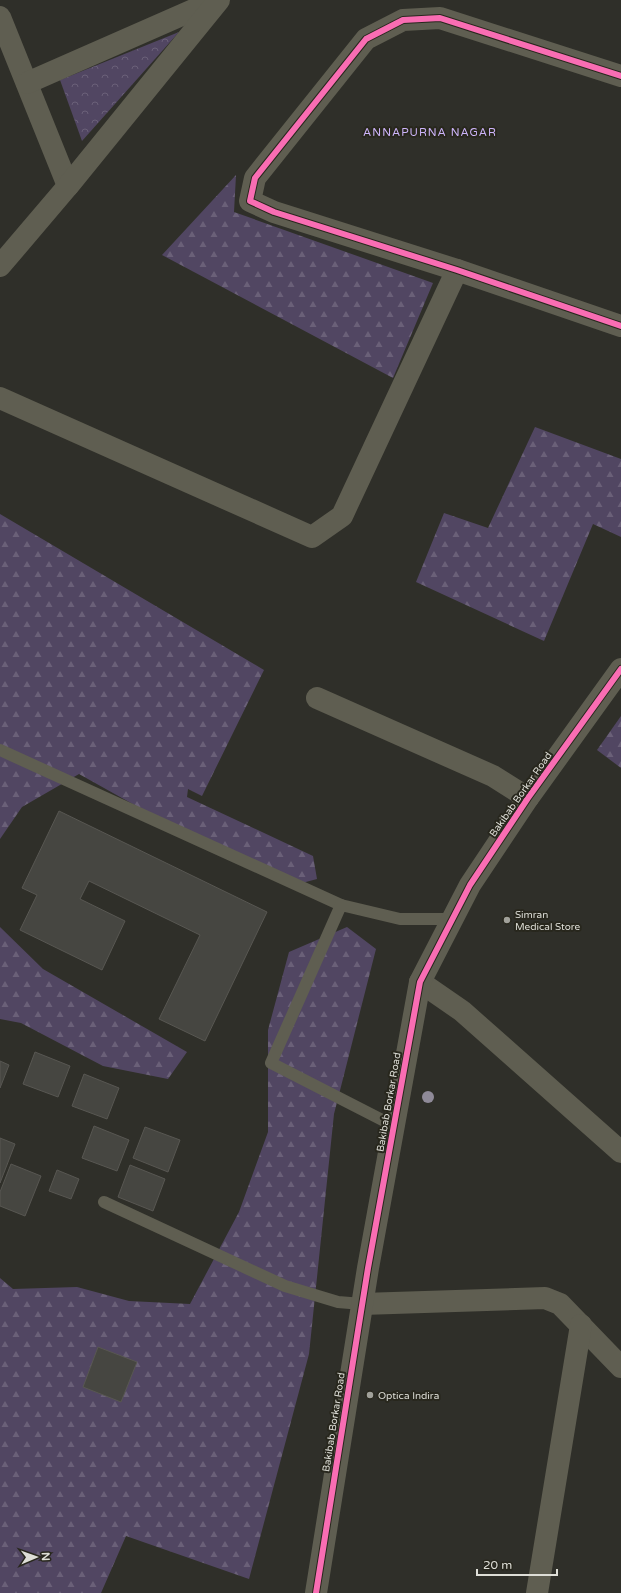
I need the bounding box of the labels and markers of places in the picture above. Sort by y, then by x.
place label: Simran Medical Store [515,909,580,933]
marker: Simran Medical Store [502,915,512,925]
marker: Optica Indira [365,1390,375,1400]
place label: Optica Indira [378,1390,439,1402]

